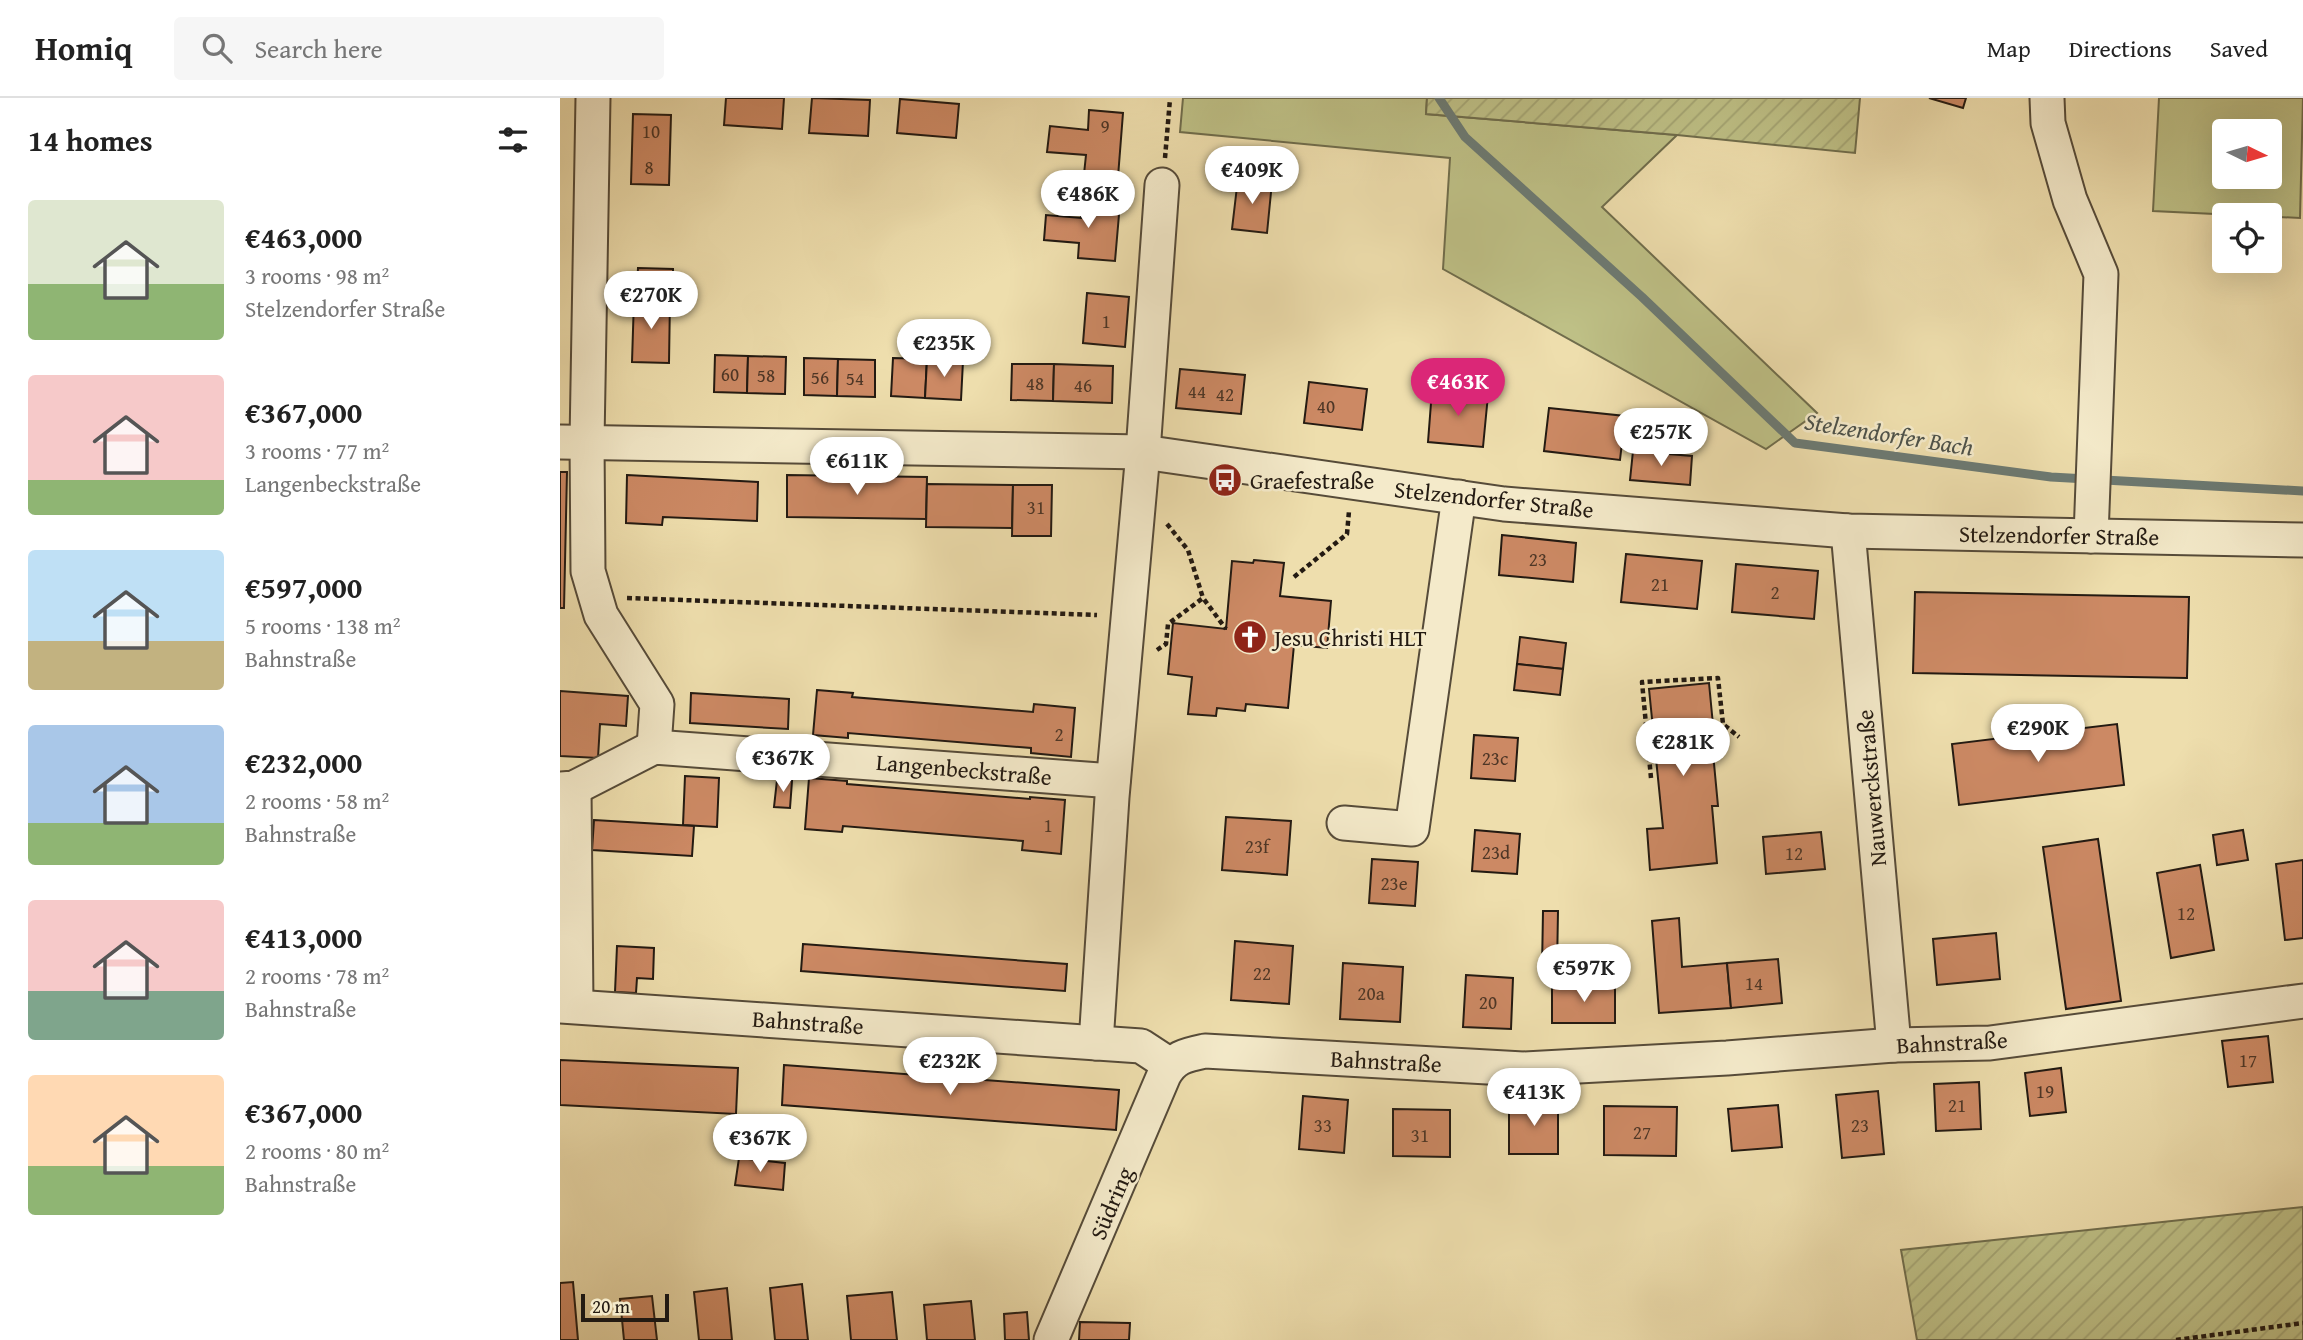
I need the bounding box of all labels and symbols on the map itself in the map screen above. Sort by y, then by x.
house number: 9 [1100,112,1110,140]
house number: 10 [642,117,660,145]
north arrow [2212,119,2282,189]
pin: €409K [1203,146,1301,206]
house number: 8 [644,153,654,181]
pin: €486K [1039,170,1137,230]
pin: €270K [602,272,700,331]
house number: 1 [1101,307,1111,335]
pin: €235K [895,320,993,379]
pin: €463K [1409,358,1507,418]
house number: 60 [721,360,739,388]
house number: 58 [757,361,775,389]
house number: 56 [811,363,829,391]
house number: 54 [846,364,864,392]
house number: 48 [1026,369,1044,397]
house number: 46 [1074,371,1092,399]
house number: 44 [1188,377,1206,405]
house number: 42 [1216,380,1234,408]
house number: 40 [1317,392,1335,420]
water label: Stelzendorfer Bach [1802,403,1976,465]
pin: €257K [1612,408,1710,468]
pin: €611K [808,438,906,497]
bus stop icon: Graefestraße [1206,461,1244,499]
place label: Graefestraße [1250,464,1374,497]
street label: Stelzendorfer Straße [1393,472,1595,526]
house number: 31 [1027,493,1045,521]
street label: Stelzendorfer Straße [1959,517,2159,553]
house number: 23 [1529,545,1547,573]
house number: 21 [1651,570,1669,598]
house number: 2 [1770,578,1780,606]
church icon: Jesu Christi HLT [1231,618,1269,656]
place label: Jesu Christi HLT [1271,621,1427,654]
pin: €290K [1989,704,2087,764]
street label: Nauwerckstraße [1848,708,1894,868]
pin: €281K [1634,718,1732,778]
house number: 2 [1054,720,1064,748]
pin: €367K [734,734,832,794]
house number: 23c [1482,744,1508,772]
street label: Langenbeckstraße [875,745,1053,793]
house number: 1 [1043,811,1053,839]
house number: 23f [1245,832,1271,860]
house number: 23d [1482,838,1511,866]
house number: 12 [1785,839,1803,867]
house number: 23e [1380,869,1408,897]
house number: 12 [2177,899,2195,927]
pin: €597K [1535,944,1633,1004]
house number: 22 [1253,959,1271,987]
house number: 14 [1745,969,1763,997]
house number: 20a [1357,979,1385,1007]
house number: 20 [1479,988,1497,1016]
street label: Bahnstraße [751,1002,865,1042]
street label: Bahnstraße [1896,1023,2008,1061]
pin: €232K [901,1038,999,1097]
street label: Bahnstraße [1330,1042,1442,1080]
house number: 17 [2239,1046,2257,1074]
pin: €413K [1485,1068,1583,1128]
house number: 19 [2036,1077,2054,1105]
house number: 21 [1948,1091,1966,1119]
house number: 33 [1314,1111,1332,1139]
house number: 23 [1851,1111,1869,1139]
pin: €367K [711,1114,809,1174]
house number: 27 [1633,1118,1651,1146]
house number: 31 [1411,1121,1429,1149]
street label: Südring [1081,1161,1141,1245]
scale bar [581,1291,668,1323]

